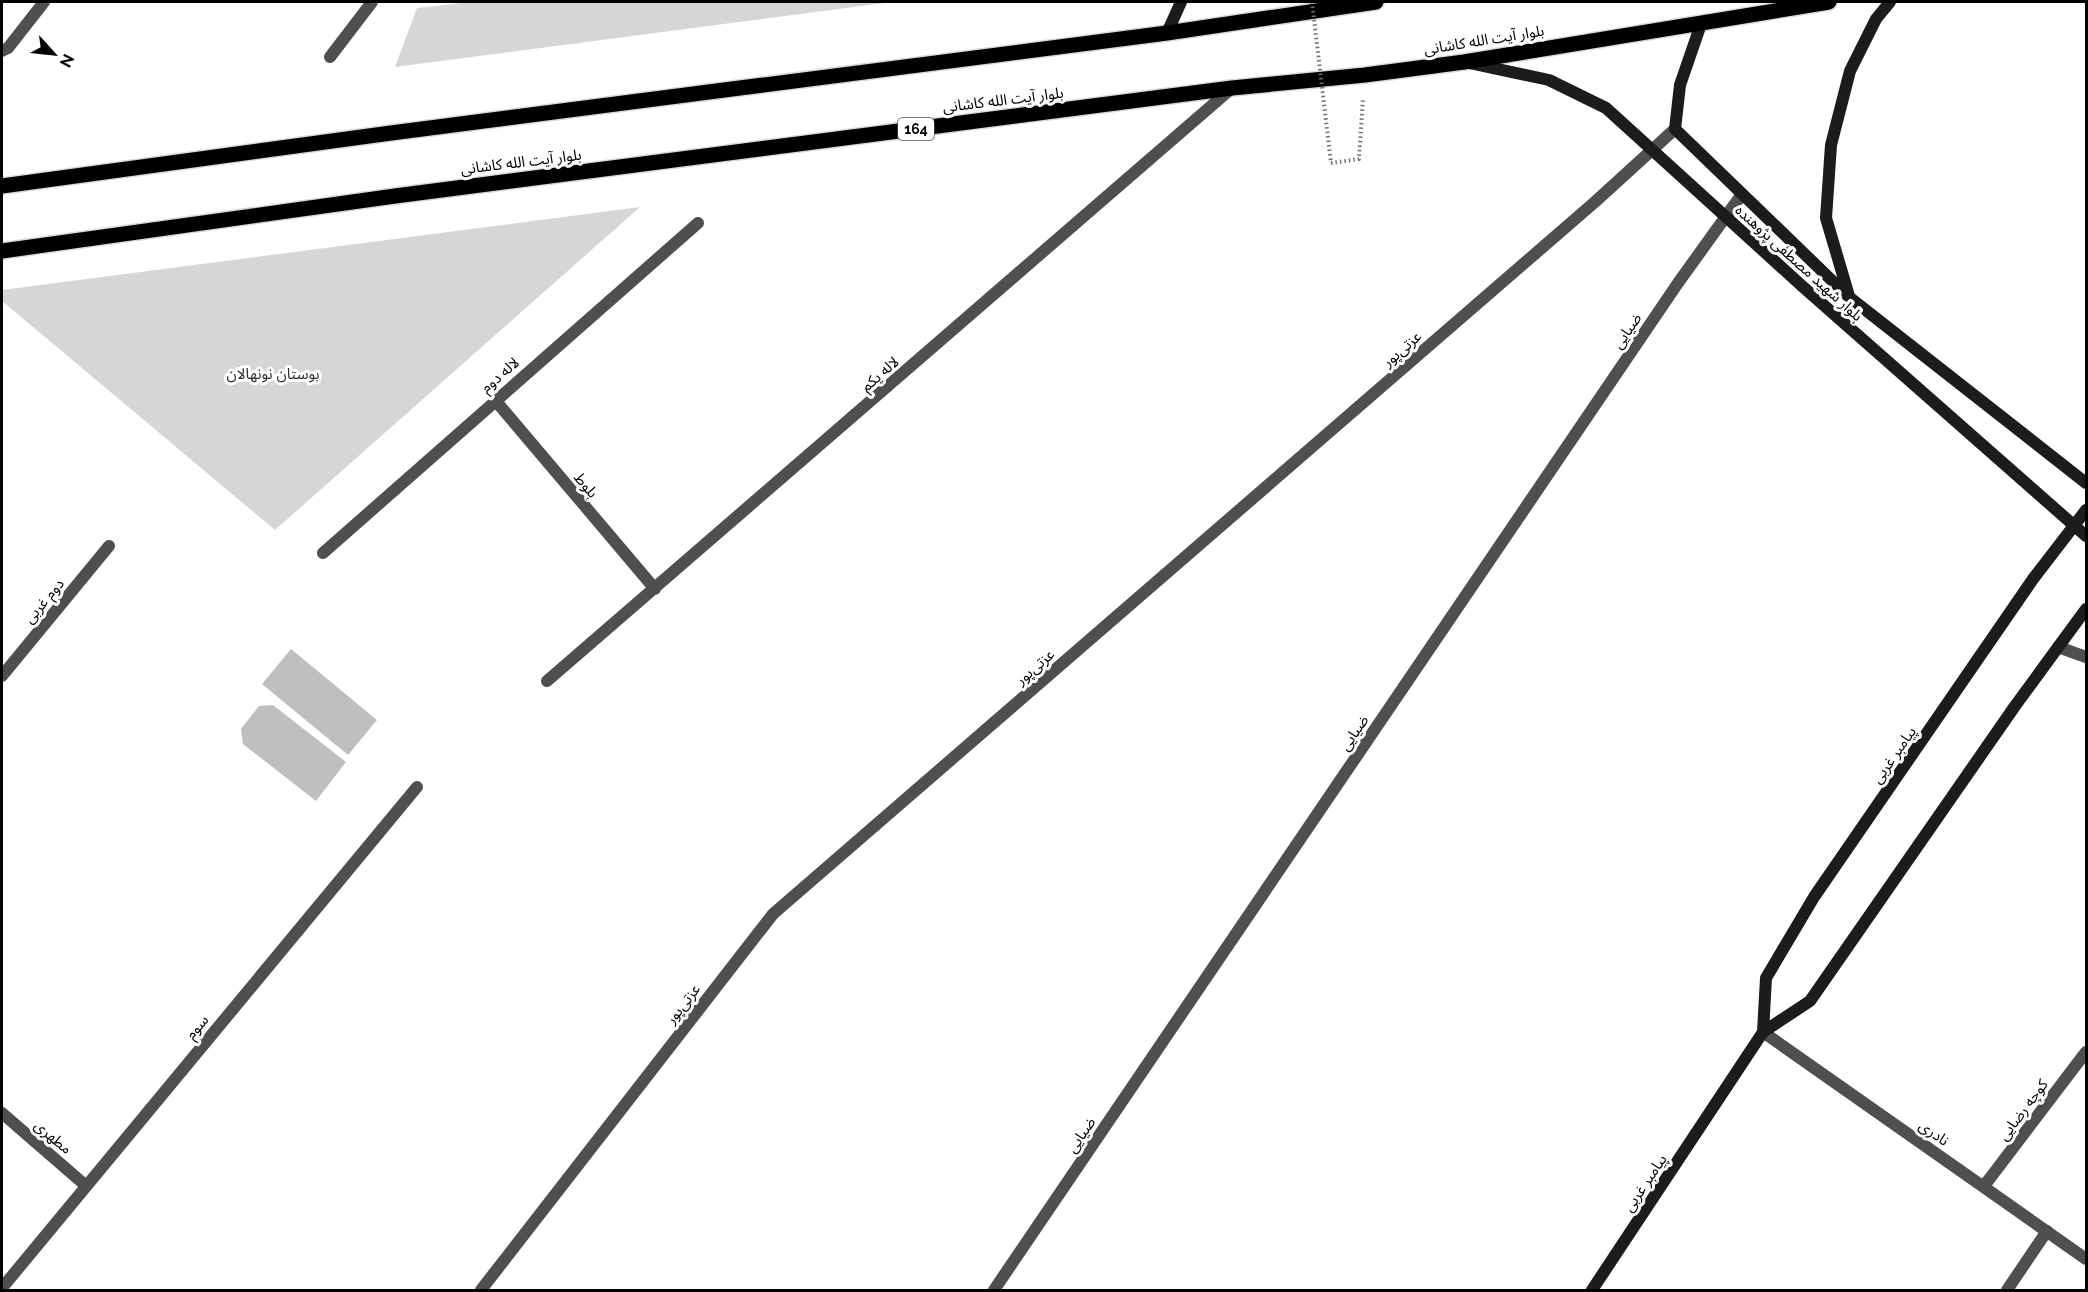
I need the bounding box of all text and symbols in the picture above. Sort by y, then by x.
street label: بلوار آیت الله کاشانی [1423,22,1545,58]
north arrow [24,24,84,84]
text: N [56,51,78,70]
street label: بلوار آیت الله کاشانی [942,84,1064,116]
road number: 164 [898,118,934,140]
street label: بلوار آیت الله کاشانی [460,146,582,178]
street label: بلوار شهید مصطفی پژوهنده [1731,201,1866,326]
street label: ضیایی [1609,310,1645,352]
street label: عزتی‌پور [1378,327,1426,372]
street label: لاله دوم [477,353,524,398]
street label: لاله یکم [857,353,904,397]
park label: بوستان نونهالان [226,365,320,383]
street label: بلوط [570,469,602,501]
street label: دوم غربی [20,575,69,628]
street label: عزتی‌پور [1011,645,1059,690]
street label: ضیایی [1336,712,1372,754]
street label: پیامبر غربی [1868,723,1921,788]
street label: عزتی‌پور [661,980,705,1029]
street label: سوم [182,1011,214,1044]
street label: کوچه رضایی [1994,1075,2053,1145]
street label: ضیایی [1063,1114,1099,1156]
street label: مطهری [31,1116,75,1158]
street label: نادری [1916,1116,1952,1150]
street label: پیامبر غربی [1619,1151,1672,1216]

